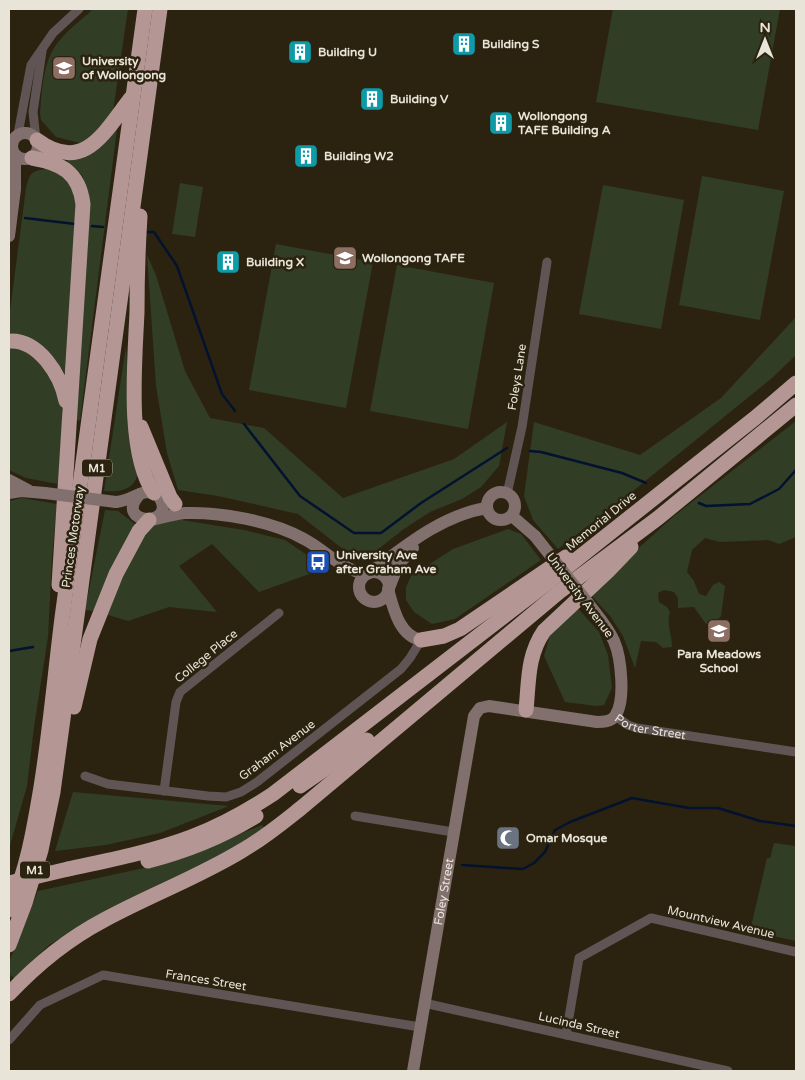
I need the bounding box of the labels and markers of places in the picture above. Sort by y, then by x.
building icon: Building S [451,31,477,57]
place label: Building S [482,37,540,52]
building icon: Building U [287,39,313,65]
place label: Building U [318,45,377,60]
place label: University of Wollongong [82,54,166,83]
school or university icon: University of Wollongong [51,55,77,81]
building icon: Building V [359,86,385,112]
place label: Building V [390,92,449,107]
place label: Wollongong TAFE Building A [517,109,611,138]
building icon: Wollongong TAFE Building A [488,110,514,136]
building icon: Building W2 [293,143,319,169]
place label: Building W2 [324,149,394,164]
school or university icon: Wollongong TAFE [332,245,358,271]
building icon: Building X [215,249,241,275]
place label: Wollongong TAFE [362,251,465,266]
place label: Building X [246,255,304,270]
place label: University Ave after Graham Ave [336,548,436,576]
bus stop icon: University Ave after Graham Ave [305,549,331,575]
school or university icon: Para Meadows School [706,618,732,644]
place label: Para Meadows School [677,647,761,675]
mosque icon: Omar Mosque [495,825,521,851]
place label: Omar Mosque [526,831,607,846]

